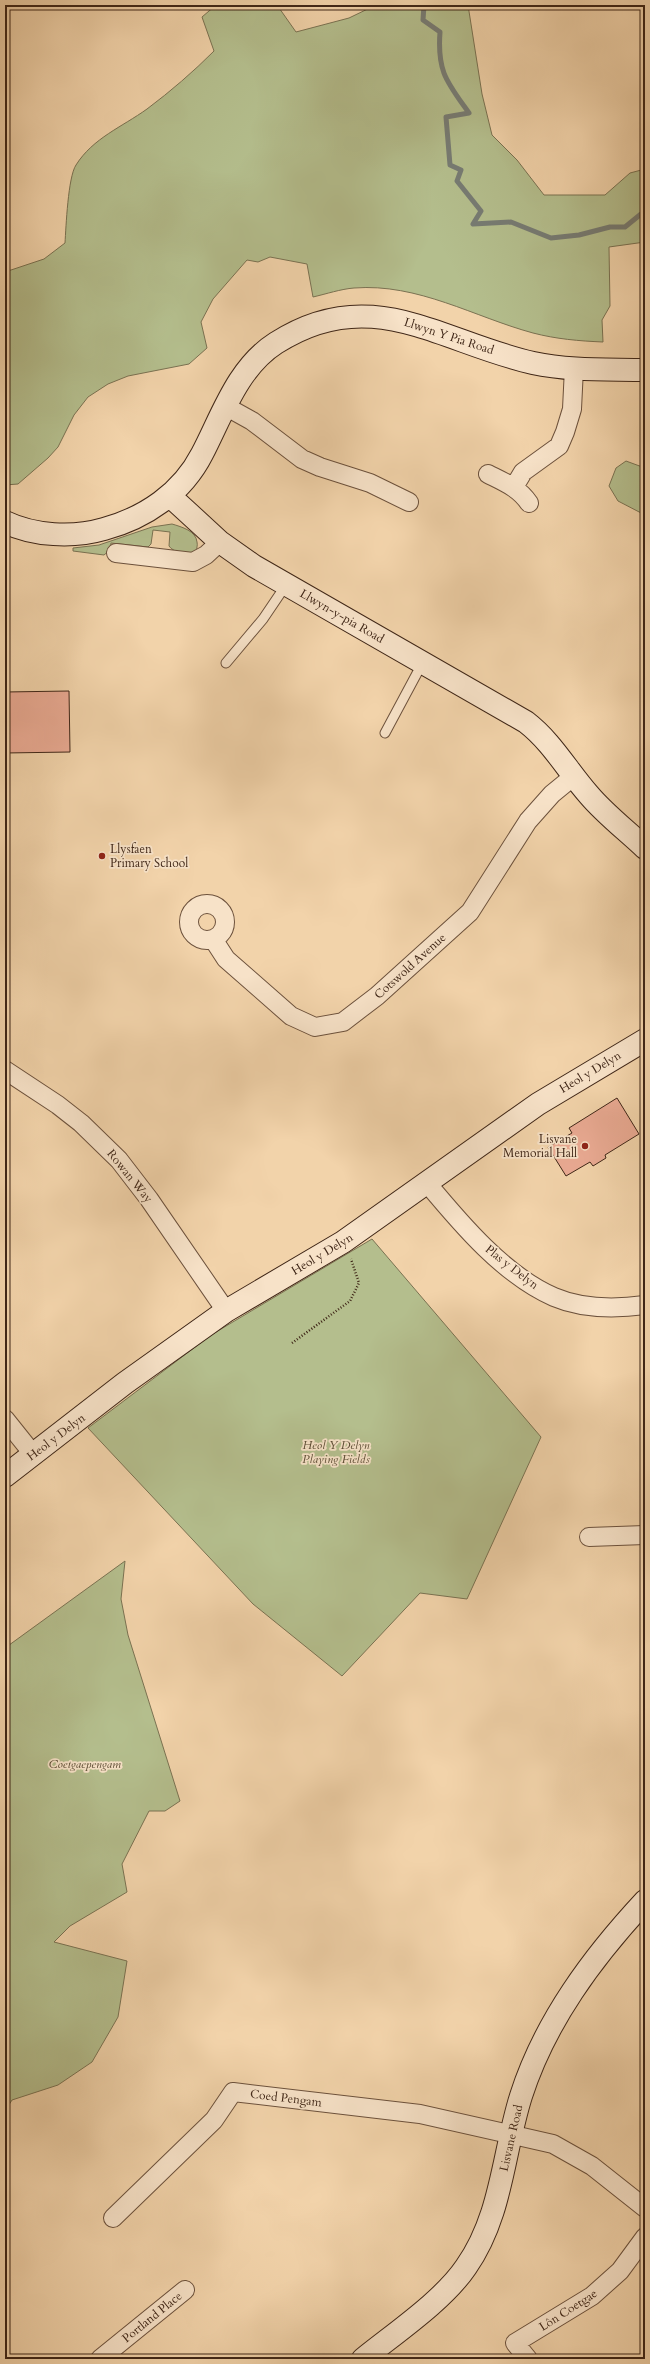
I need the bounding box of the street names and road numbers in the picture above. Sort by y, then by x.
street label: Llwyn Y Pia Road [402,314,497,358]
street label: Llwyn-y-pia Road [297,585,388,647]
street label: Cotswold Avenue [371,930,449,1002]
street label: Heol y Delyn [556,1047,624,1097]
street label: Rowan Way [104,1146,157,1207]
street label: Heol y Delyn [288,1229,356,1279]
street label: Plas y Delyn [482,1241,542,1293]
street label: Heol y Delyn [24,1410,89,1464]
street label: Coed Pengam [249,2086,324,2110]
street label: Lisvane Road [496,2103,527,2173]
street label: Lôn Coetgae [536,2285,600,2335]
street label: Portland Place [119,2288,185,2346]

